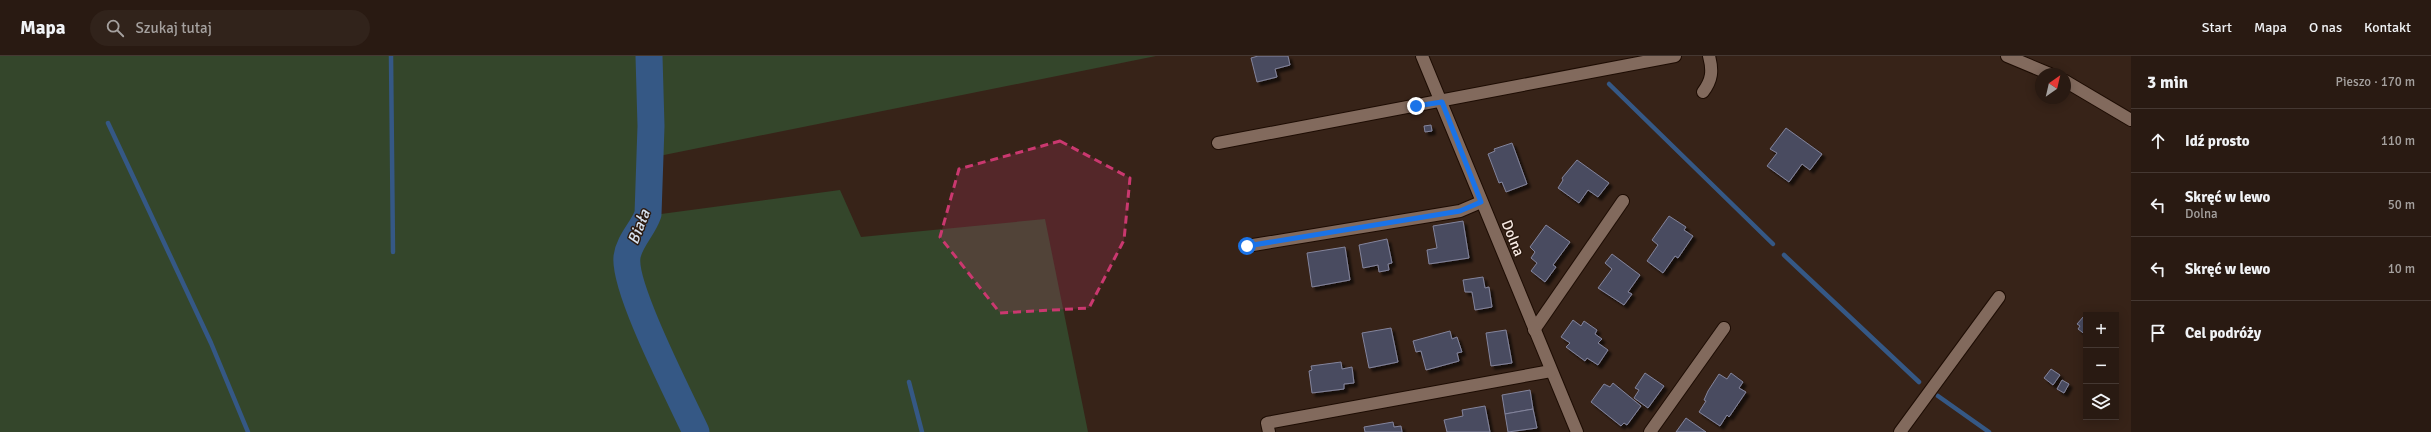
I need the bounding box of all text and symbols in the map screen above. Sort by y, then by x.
search box [90,10,370,46]
text: Mapa [20,16,66,40]
icon: search [104,17,126,39]
text: Szukaj tutaj [136,19,212,37]
text: Start [2202,19,2232,36]
text: Mapa [2254,19,2287,36]
text: O nas [2309,19,2342,36]
text: Kontakt [2364,19,2411,36]
north arrow [2035,68,2071,104]
text: 3 min [2147,72,2188,93]
text: Pieszo · 170 m [2336,74,2415,90]
route end [1407,97,1425,115]
icon: ahead [2147,130,2169,152]
text: Idź prosto [2185,132,2249,150]
text: 110 m [2381,133,2415,149]
text: Skręć w lewo [2185,188,2270,206]
icon: left [2147,194,2169,216]
text: 50 m [2388,197,2415,213]
water label: Biała [623,206,655,247]
text: Dolna [2185,206,2218,222]
street label: Dolna [1498,217,1528,259]
route start [1238,237,1256,255]
icon: left [2147,258,2169,280]
text: Skręć w lewo [2185,260,2270,278]
text: 10 m [2388,261,2415,277]
map controls [2083,312,2119,420]
button: + [2083,312,2119,348]
icon: arrive [2147,322,2169,344]
text: Cel podróży [2185,324,2261,342]
button: − [2083,348,2119,384]
button: layers [2083,384,2119,420]

